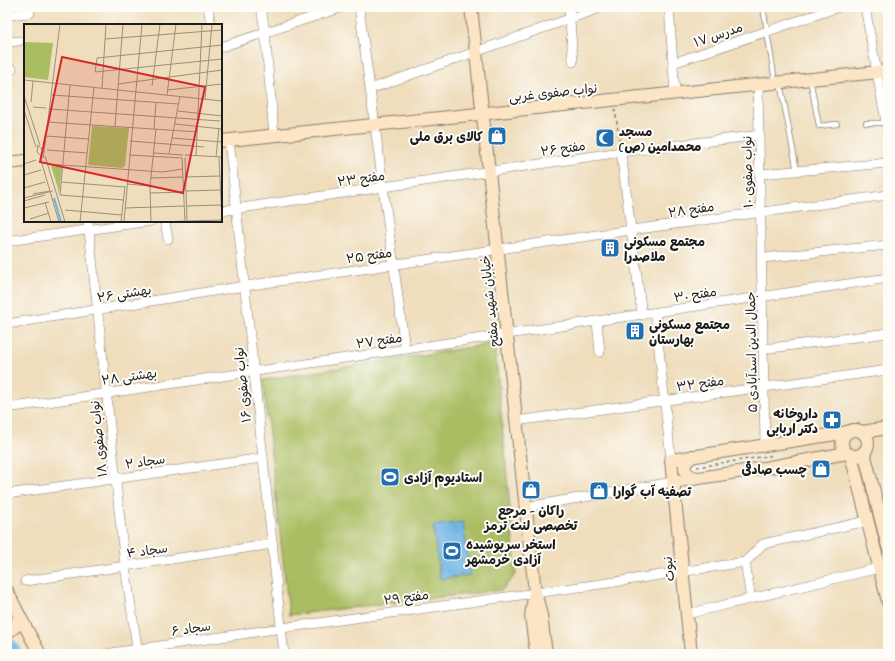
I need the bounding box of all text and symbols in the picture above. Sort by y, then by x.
street label: مدرس ۱۷ [691,18,746,53]
inset map [24,24,222,222]
street label: نواب صفوی غربی [508,79,598,108]
place label: مسجد محمدامین (ص) [618,123,702,157]
shop icon: کالای برق ملی [486,125,508,147]
mosque icon: مسجد محمدامین (ص) [594,127,616,149]
place label: کالای برق ملی [410,128,483,147]
street label: نواب صفوی ۱۰ [738,136,759,208]
street label: مفتح ۲۶ [540,137,587,162]
street label: مفتح ۲۳ [336,167,386,192]
street label: مفتح ۲۸ [667,198,715,223]
place label: مجتمع مسکونی ملاصدرا [624,233,705,267]
building icon: مجتمع مسکونی ملاصدرا [599,237,621,259]
street label: مفتح ۲۵ [345,244,393,269]
street label: خیابان شهید مفتح [476,254,505,348]
street label: بهشتی ۲۶ [96,281,153,308]
street label: مفتح ۳۰ [672,283,718,308]
street label: جمال الدین اسدآبادی ۵ [742,291,763,413]
place label: مجتمع مسکونی بهارستان [649,316,730,350]
building icon: مجتمع مسکونی بهارستان [624,320,646,342]
street label: مفتح ۲۷ [355,329,404,354]
street label: نواب صفوی ۱۶ [230,346,257,424]
street label: بهشتی ۲۸ [100,364,158,391]
street label: مفتح ۳۲ [675,372,725,397]
street label: نواب صفوی ۱۸ [86,399,113,478]
place label: داروخانه دکتر اربابی [766,405,818,439]
pharmacy icon: داروخانه دکتر اربابی [821,409,843,431]
street label: سجاد ۲ [124,450,167,475]
shop icon: چسب صادقی [810,458,832,480]
place label: چسب صادقی [741,461,807,480]
sports icon: استادیوم آزادی [379,466,401,488]
place label: استادیوم آزادی [404,469,482,488]
shop icon: راکان - مرجع تخصصی لنت ترمز [520,479,542,501]
shop icon: تصفیه آب گوارا [588,480,610,502]
place label: تصفیه آب گوارا [613,483,692,502]
place label: راکان - مرجع تخصصی لنت ترمز [483,502,579,536]
place label: استخر سرپوشیده آزادی خرمشهر [464,536,556,570]
street label: سجاد ۴ [125,539,169,564]
sports icon: استخر سرپوشیده آزادی خرمشهر [441,540,463,562]
street label: نبوت [659,555,680,582]
street label: مفتح ۲۹ [382,586,430,611]
street label: سجاد ۶ [170,617,212,642]

